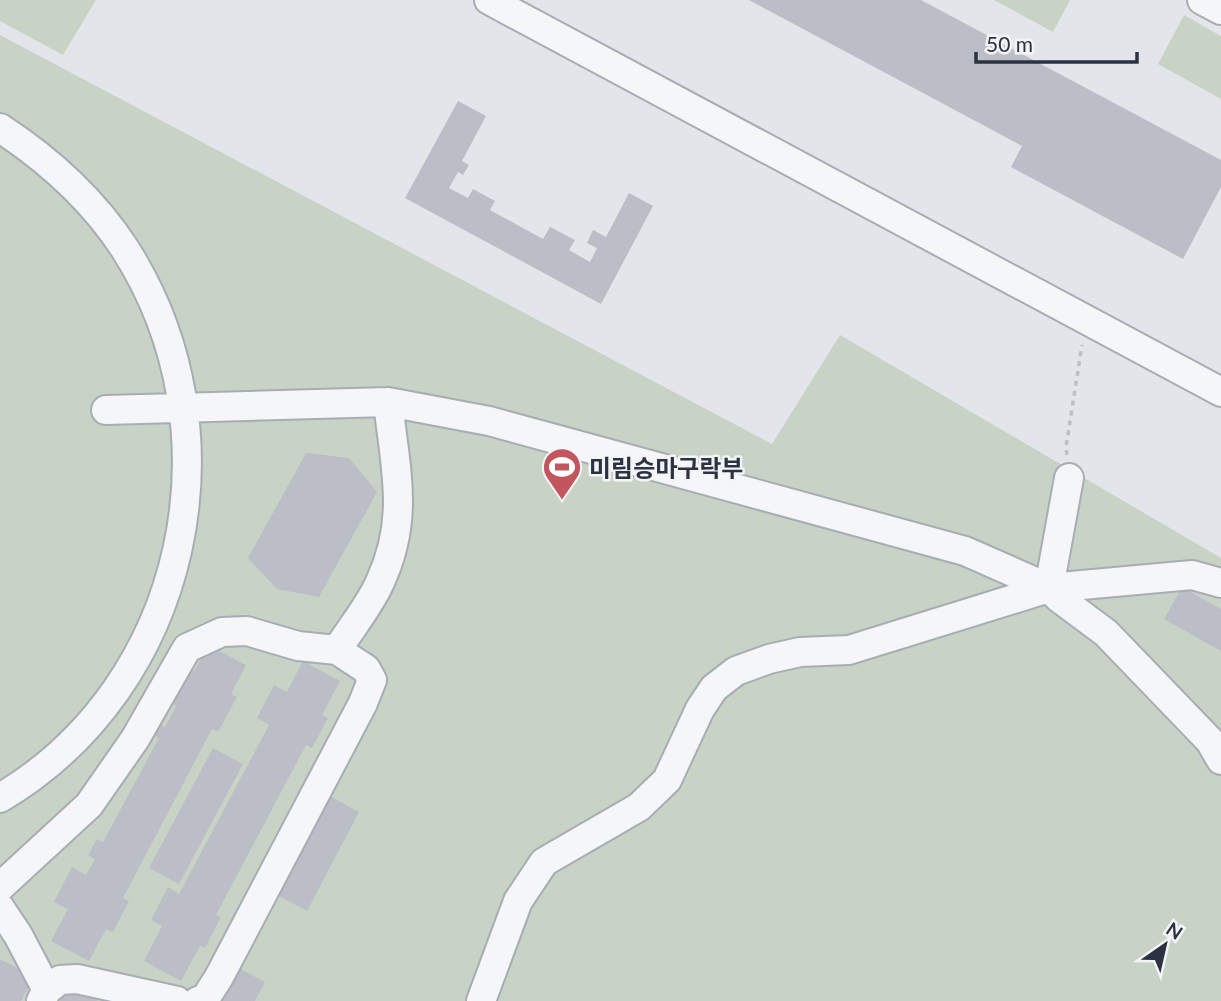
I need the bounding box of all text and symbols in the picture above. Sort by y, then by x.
scale bar [976,21,1137,65]
text: 50 m [986,31,1033,56]
sports icon: 미림승마구락부 [541,446,583,501]
place label: 미림승마구락부 [589,453,744,482]
north arrow [1130,910,1200,980]
text: N [1162,917,1187,944]

